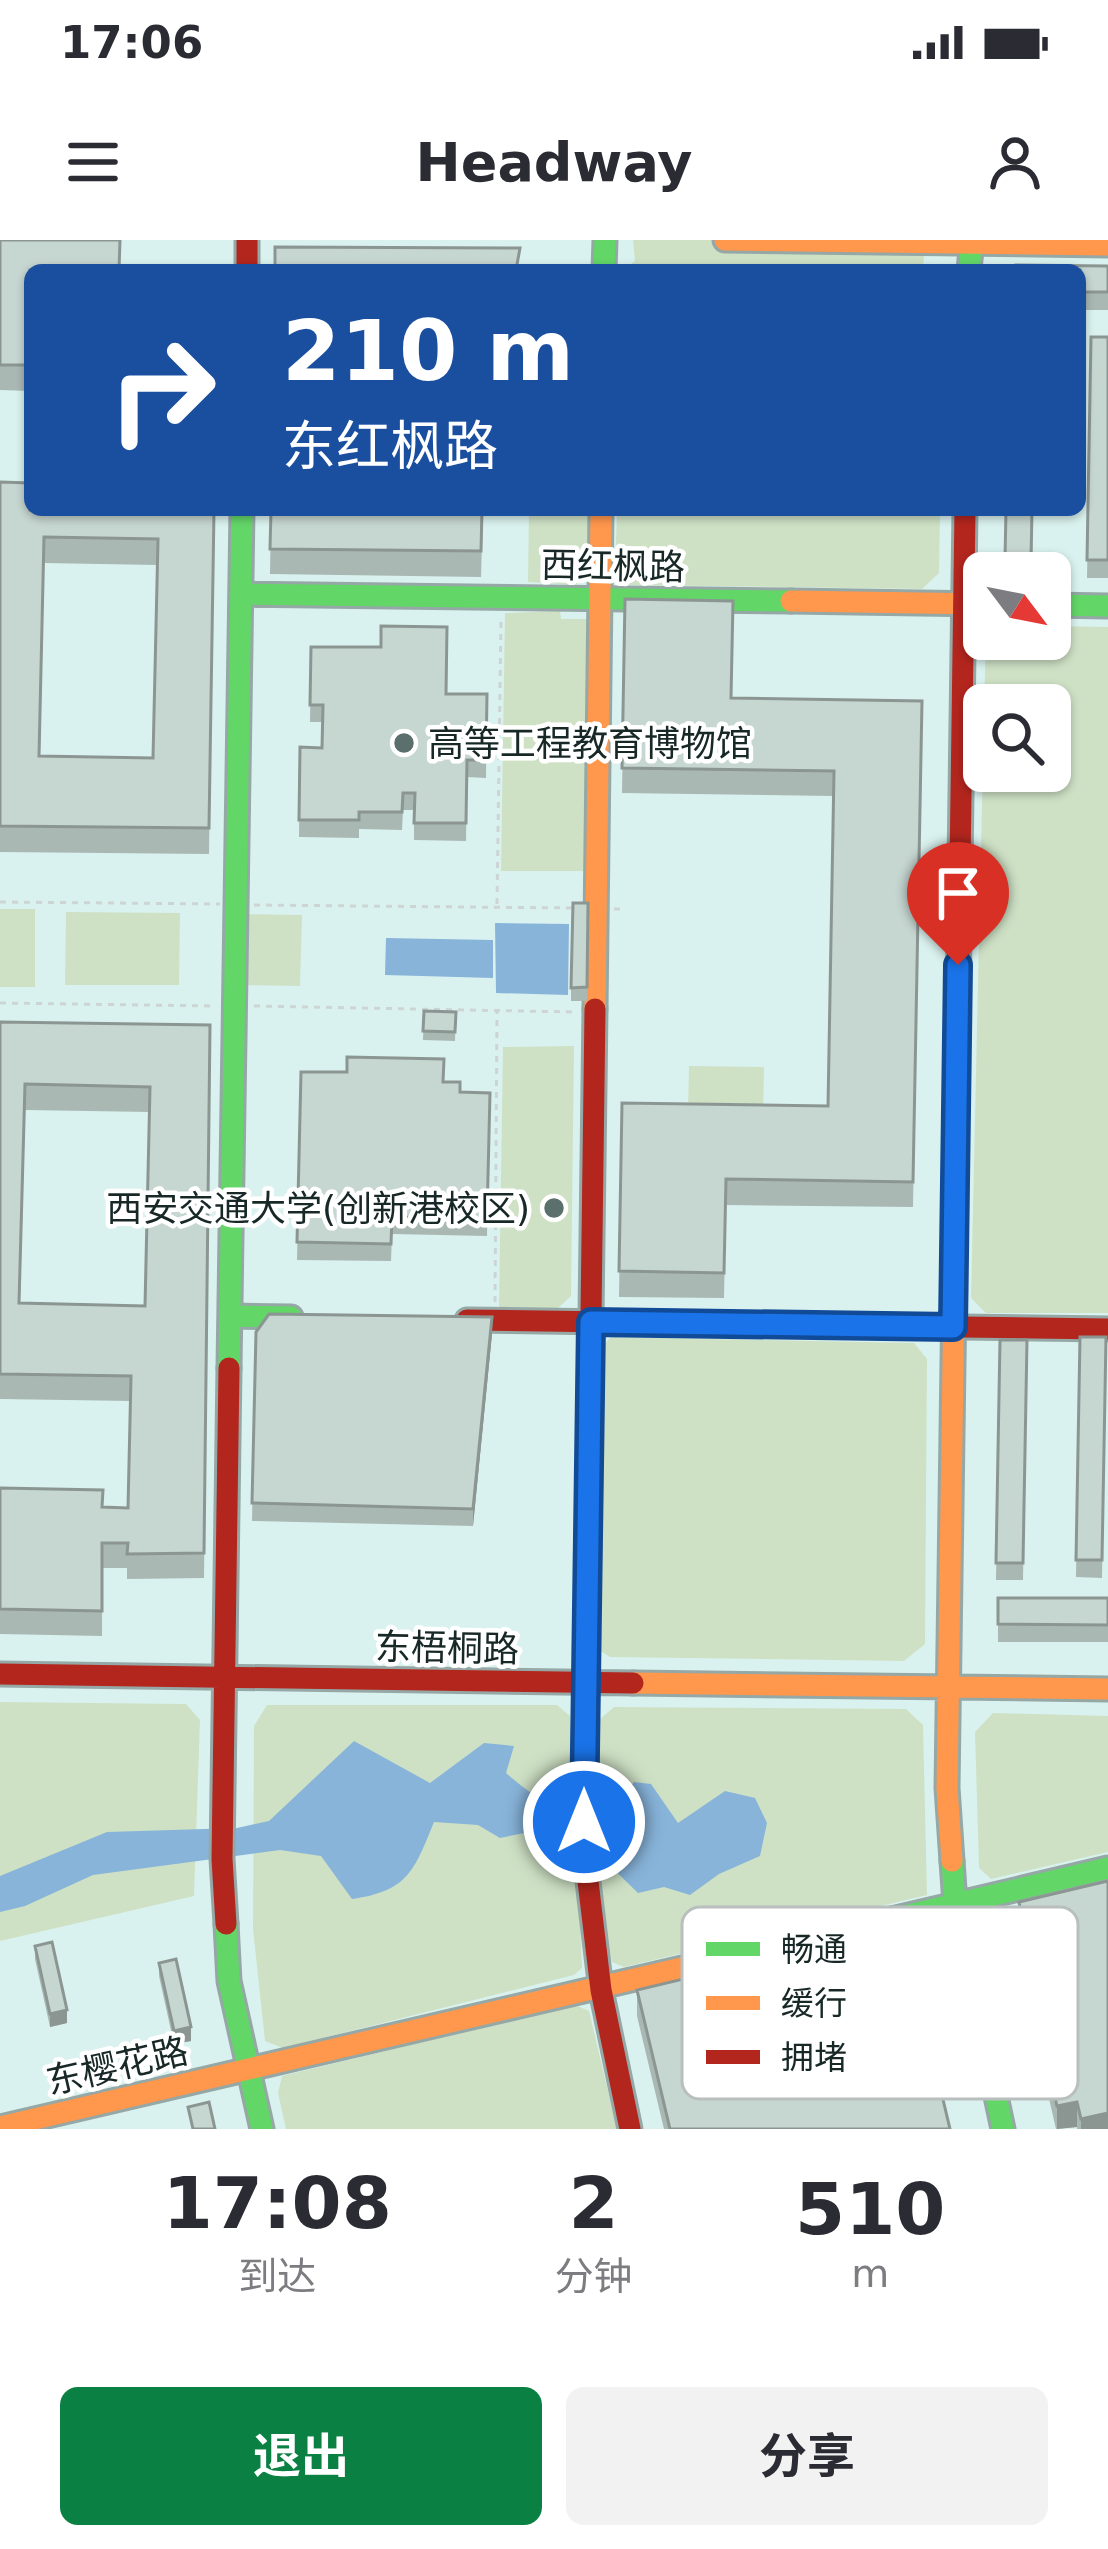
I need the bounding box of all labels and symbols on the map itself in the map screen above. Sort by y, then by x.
street label: 西红枫路 [541,544,685,588]
north arrow [963,552,1071,660]
place label: 高等工程教育博物馆 [428,723,752,764]
marker: 高等工程教育博物馆 [391,730,417,756]
pin [907,842,1009,965]
place label: 西安交通大学(创新港校区) [106,1188,530,1229]
marker: 西安交通大学(创新港校区) [541,1195,567,1221]
street label: 东梧桐路 [375,1626,519,1670]
position arrow [521,1759,647,1885]
legend [682,1907,1078,2099]
text: 畅通 [781,1930,847,1969]
text: 缓行 [781,1984,847,2023]
street label: 东樱花路 [42,2030,192,2102]
text: 拥堵 [781,2038,847,2077]

